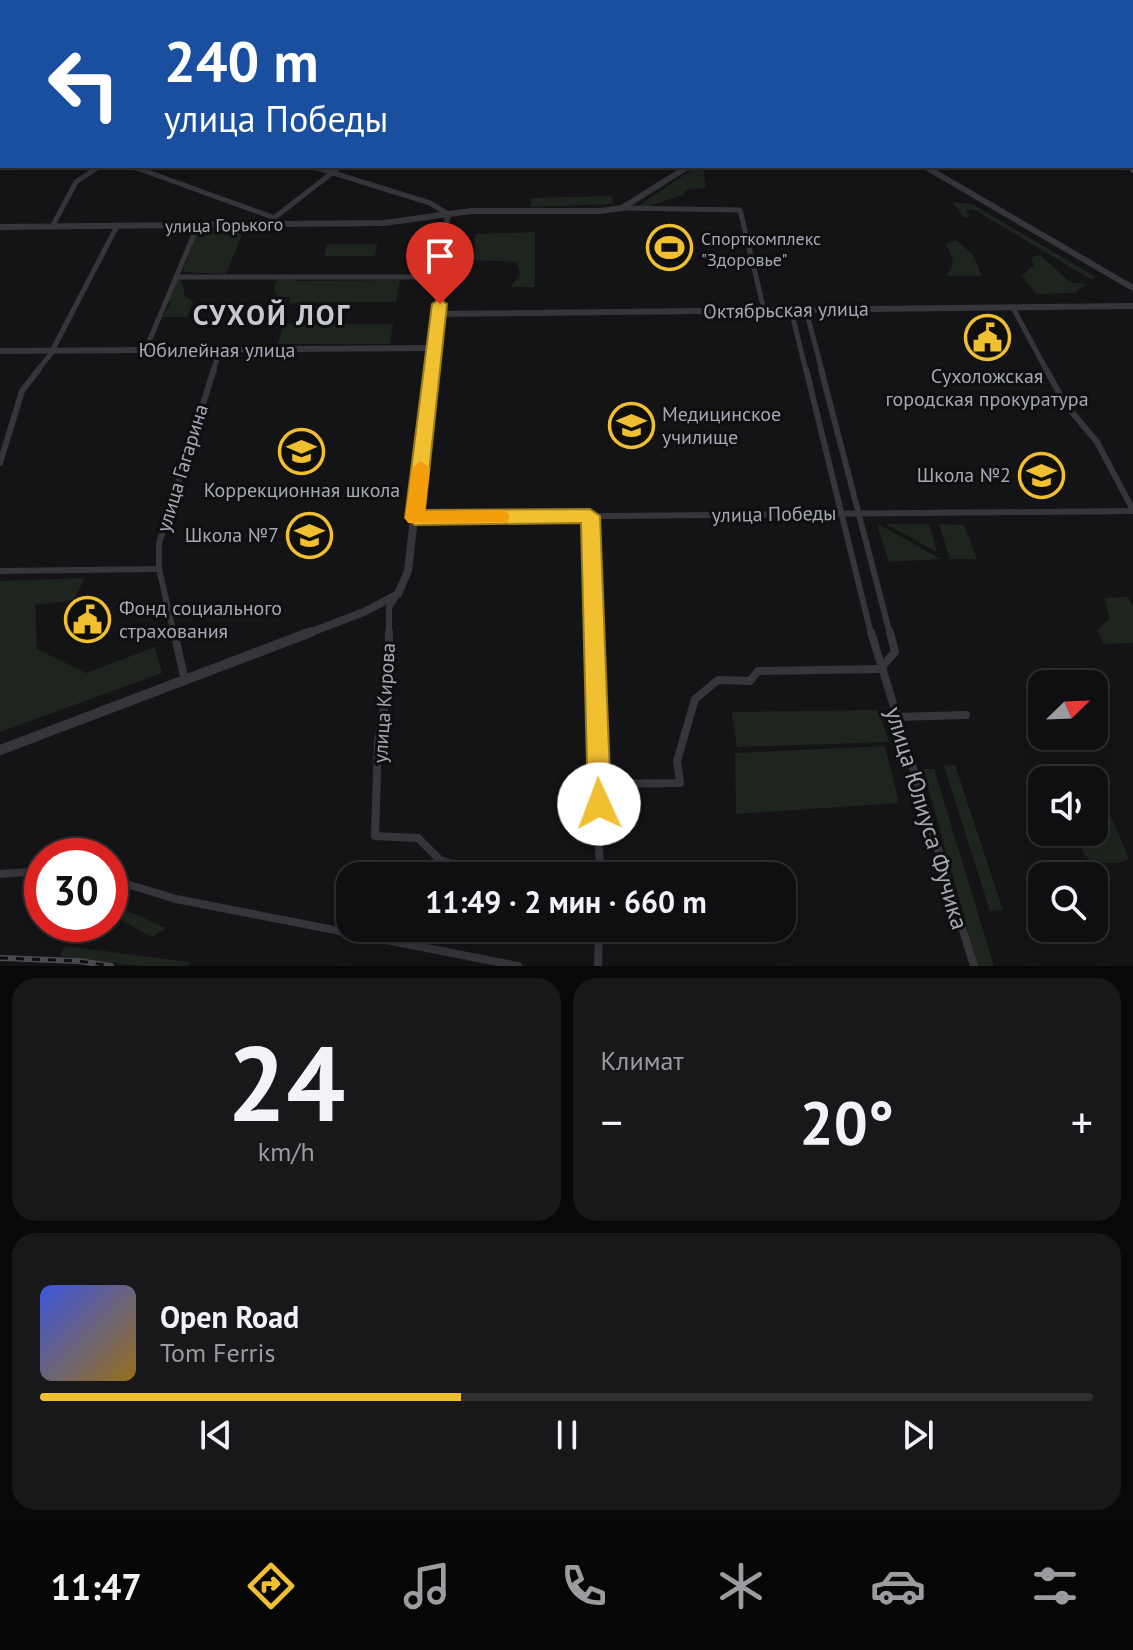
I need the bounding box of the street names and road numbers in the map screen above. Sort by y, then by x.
street label: улица Горького [165,212,283,238]
street label: Октябрьская улица [703,296,869,324]
street label: Юбилейная улица [138,337,296,363]
street label: улица Гагарина [150,401,214,535]
street label: улица Победы [711,500,837,528]
street label: улица Кирова [367,642,401,764]
street label: улица Юлиуса Фучика [878,703,976,933]

